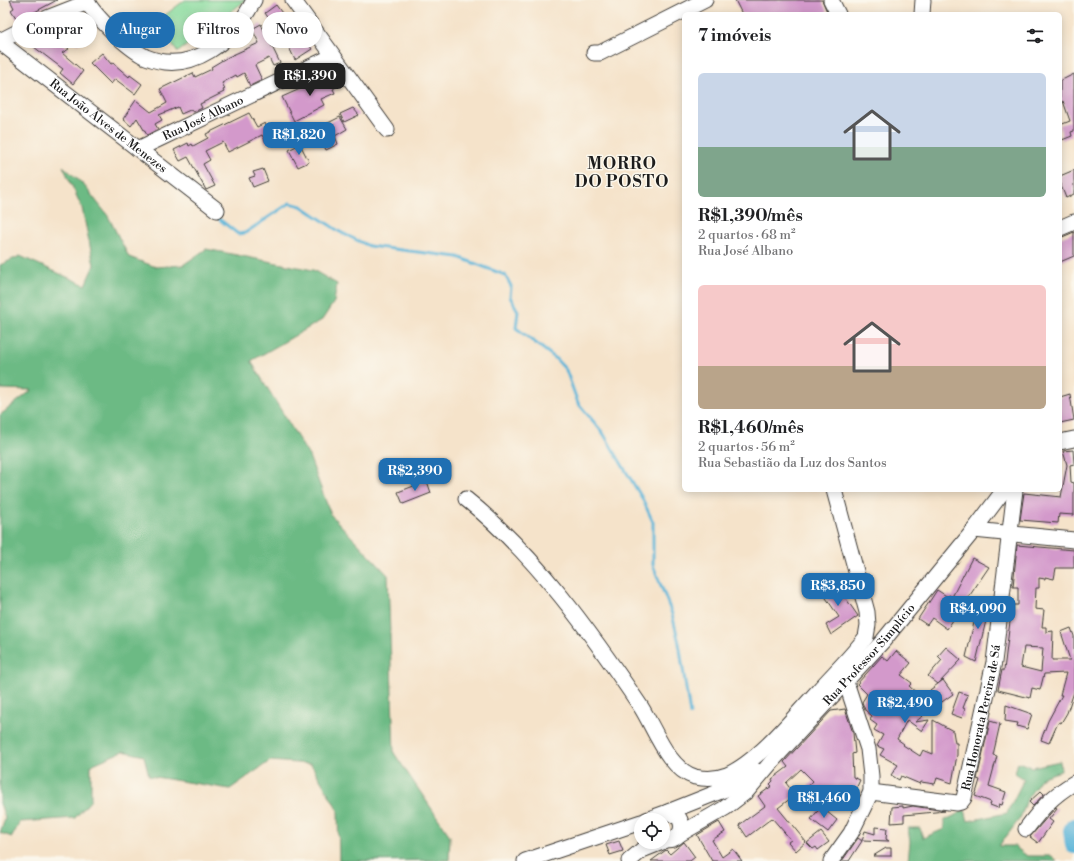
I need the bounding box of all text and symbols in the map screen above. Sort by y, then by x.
chip: Comprar [12,12,97,48]
chip: Alugar [105,12,175,48]
chip: Filtros [183,12,254,48]
chip: Novo [262,12,322,48]
text: 7 imóveis [698,25,771,47]
icon: filters [1024,25,1046,47]
pin: R$1,390 [273,63,347,97]
text: R$1,390 [283,68,337,84]
street label: Rua João Alves de Menezes [46,76,170,177]
street label: Rua José Albano [160,93,246,144]
icon: home [836,99,908,171]
pin: R$1,820 [262,122,336,156]
text: R$1,820 [272,127,326,143]
district label: MORRO DO POSTO [575,154,669,192]
text: R$1,390/mês [698,205,803,227]
text: 2 quartos · 68 m² [698,227,796,243]
text: Rua José Albano [698,243,793,259]
icon: home [836,311,908,383]
text: R$1,460/mês [698,417,804,439]
text: 2 quartos · 56 m² [698,439,795,455]
text: Rua Sebastião da Luz dos Santos [698,455,887,471]
pin: R$2,390 [378,458,452,492]
text: R$2,390 [388,463,442,479]
pin: R$3,850 [801,573,875,607]
text: R$3,850 [811,578,865,594]
pin: R$4,090 [941,596,1015,630]
street label: Rua Professor Simplício [820,601,919,709]
text: R$4,090 [949,601,1007,617]
street label: Rua Honorata Pereira de Sá [959,643,1004,792]
pin: R$2,490 [868,690,942,724]
text: R$2,490 [877,695,933,711]
pin: R$1,460 [787,785,861,819]
text: R$1,460 [797,790,851,806]
map controls [634,813,670,849]
button: locate [634,813,670,849]

